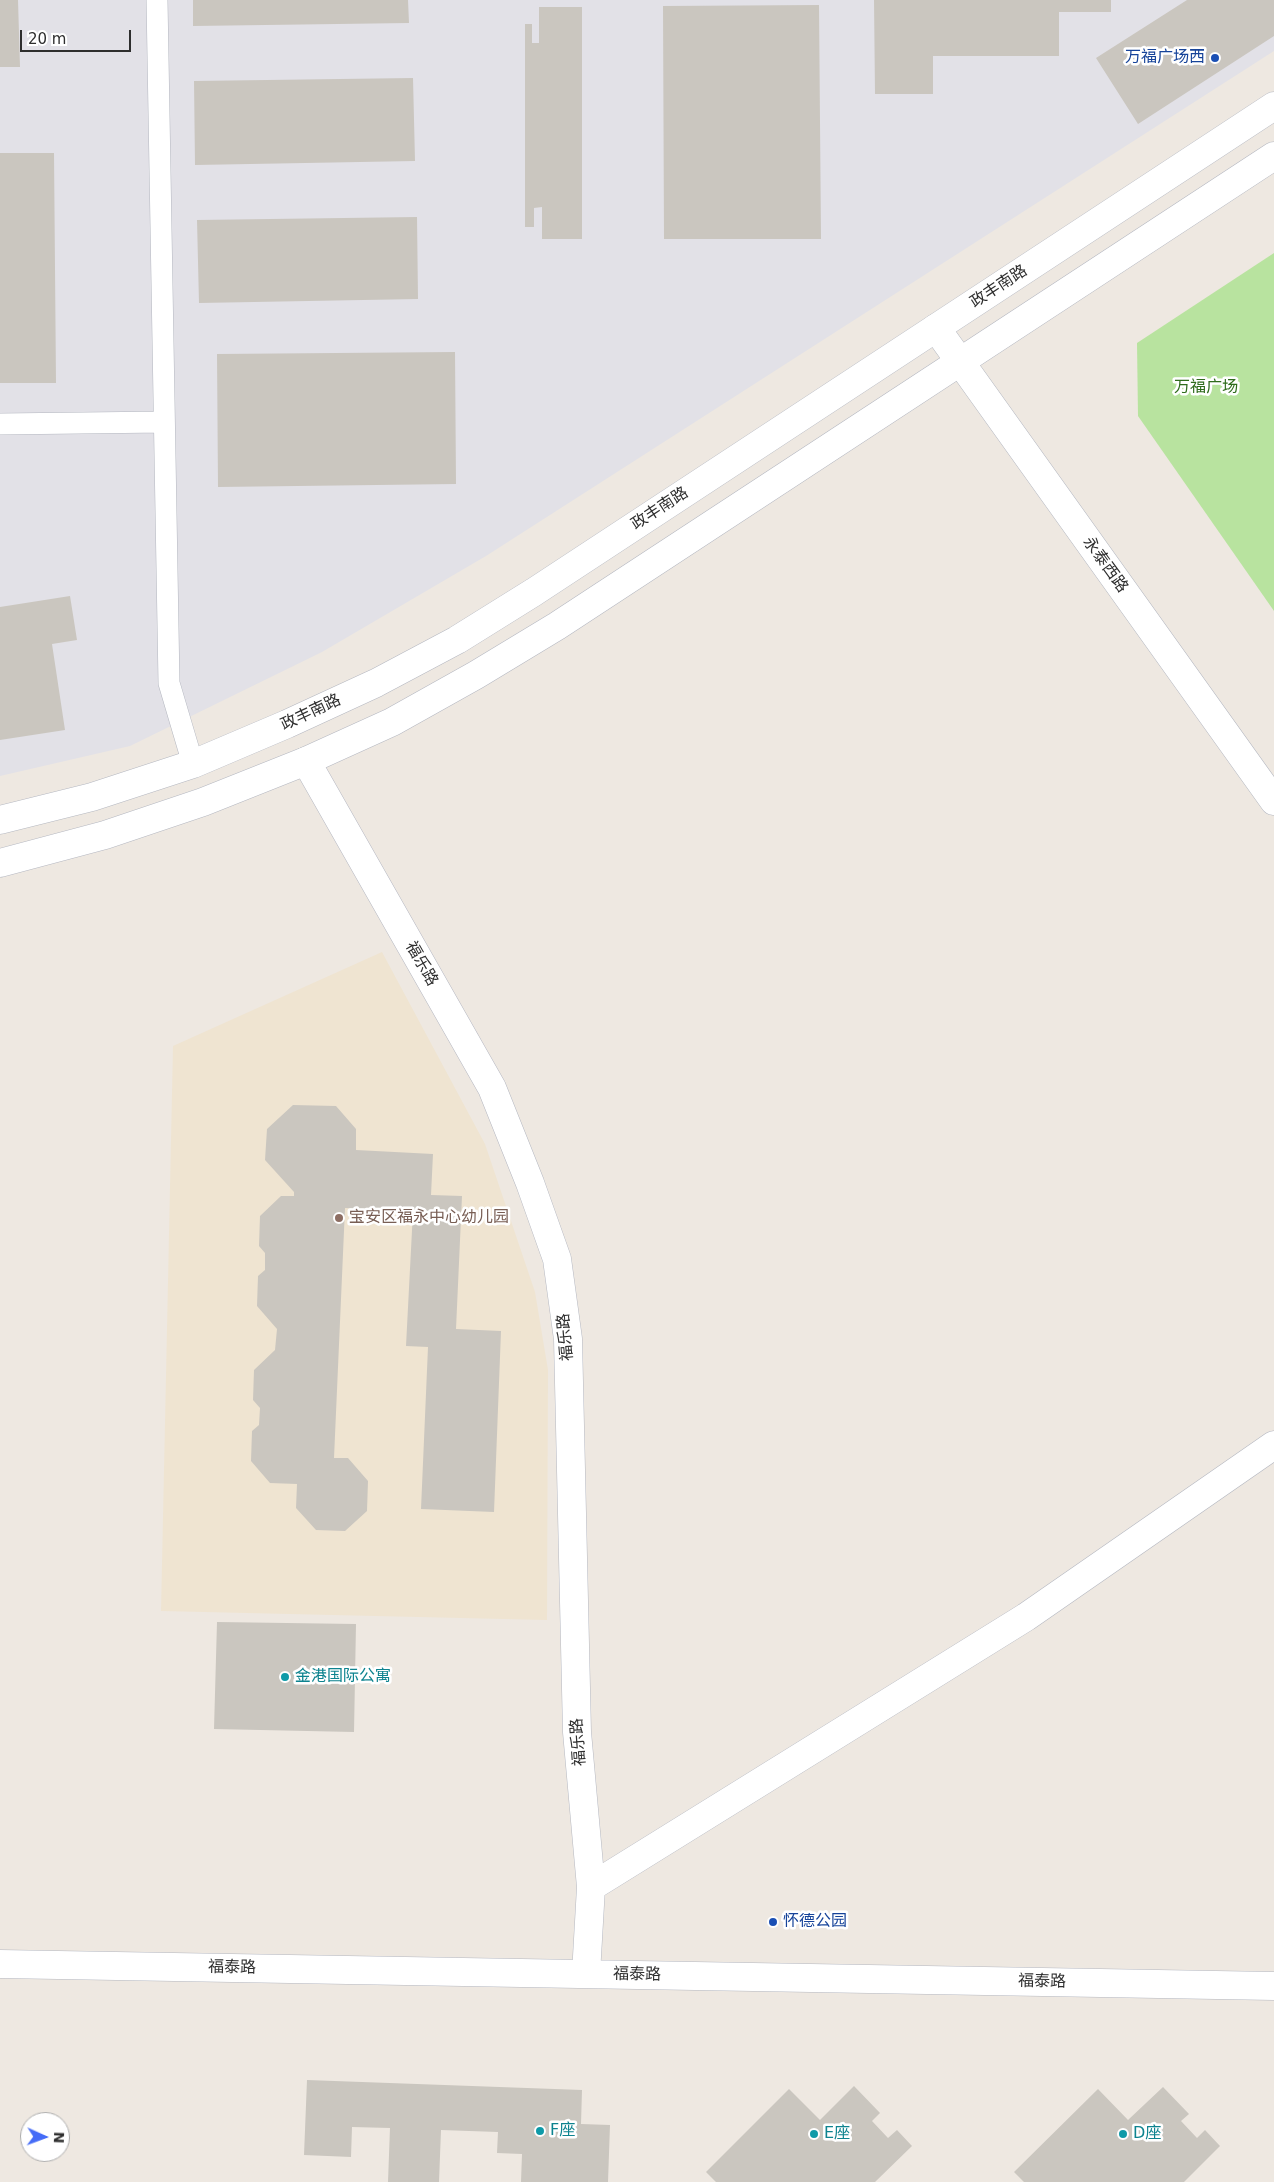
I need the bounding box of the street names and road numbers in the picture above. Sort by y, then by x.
street label: 政丰南路 [967,262,1031,312]
street label: 政丰南路 [628,484,692,534]
street label: 永泰西路 [1078,533,1132,597]
street label: 政丰南路 [278,691,344,735]
street label: 福乐路 [401,938,441,990]
street label: 福乐路 [554,1312,578,1362]
street label: 福乐路 [568,1717,590,1767]
street label: 福泰路 [208,1958,256,1978]
street label: 福泰路 [613,1965,661,1985]
street label: 福泰路 [1018,1972,1066,1992]

